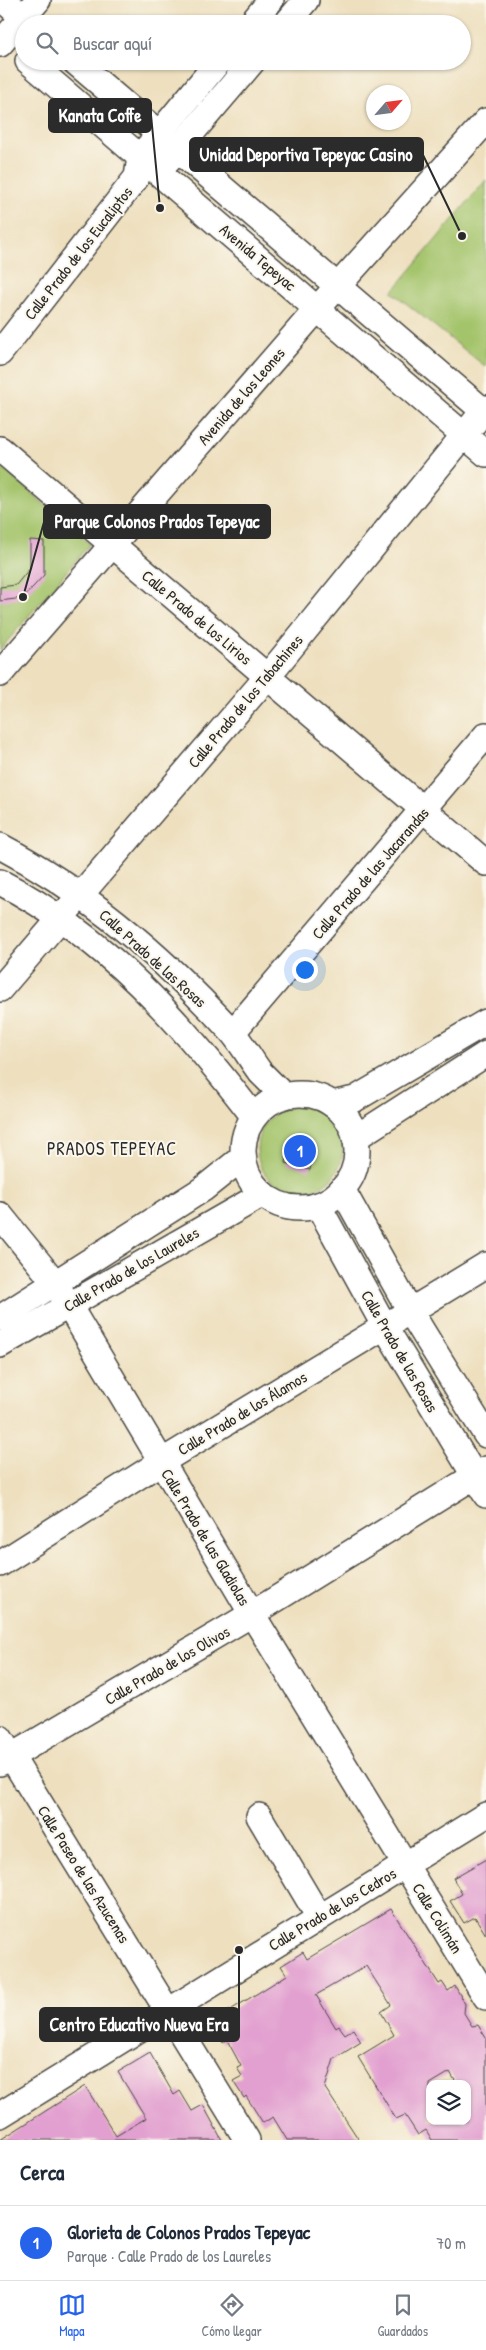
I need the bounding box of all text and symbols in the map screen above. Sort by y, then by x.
search box [15,15,471,70]
icon: search [33,29,61,57]
text: Buscar aquí [73,30,152,56]
north arrow [366,85,411,130]
callout: Kanata Coffe [49,99,151,132]
text: Kanata Coffe [59,103,142,128]
callout: Unidad Deportiva Tepeyac Casino [190,138,423,171]
text: Unidad Deportiva Tepeyac Casino [199,142,413,168]
street label: Calle Prado de los Eucaliptos [19,182,137,324]
street label: Avenida Tepeyac [215,218,302,296]
street label: Avenida de los Leones [192,342,290,450]
callout: Parque Colonos Prados Tepeyac [44,505,270,538]
text: Parque Colonos Prados Tepeyac [54,509,261,535]
street label: Calle Prado de los Lirios [137,564,257,670]
street label: Calle Prado de los Tabachines [183,629,307,773]
street label: Calle Prado de las Jacarandas [307,802,433,944]
street label: Calle Prado de las Rosas [95,904,211,1012]
your location [292,957,318,983]
pin: 1 [284,1132,316,1170]
district label: PRADOS TEPEYAC [47,1136,177,1161]
street label: Calle Prado de los Laureles [59,1221,203,1317]
street label: Calle Prado de las Rosas [356,1286,444,1416]
street label: Calle Prado de los Álamos [173,1366,311,1460]
street label: Calle Prado de las Gladiolas [156,1464,256,1610]
street label: Calle Prado de los Olivos [100,1620,234,1710]
street label: Calle Paseo de las Azucenas [33,1801,135,1947]
street label: Calle Prado de los Cedros [264,1862,400,1956]
street label: Calle Colimán [408,1878,468,1958]
callout: Centro Educativo Nueva Era [40,2008,239,2041]
text: Centro Educativo Nueva Era [50,2012,229,2037]
map controls [426,2080,471,2125]
button: layers [426,2080,471,2125]
text: Cerca [20,2158,64,2187]
text: Glorieta de Colonos Prados Tepeyac [67,2219,310,2245]
text: 1 [33,2232,39,2254]
text: 70 m [436,2232,466,2254]
text: Parque · Calle Prado de los Laureles [67,2245,271,2267]
tab: Mapa [58,2291,86,2340]
tab: Cómo llegar [201,2291,262,2340]
tab: Guardados [378,2291,428,2340]

